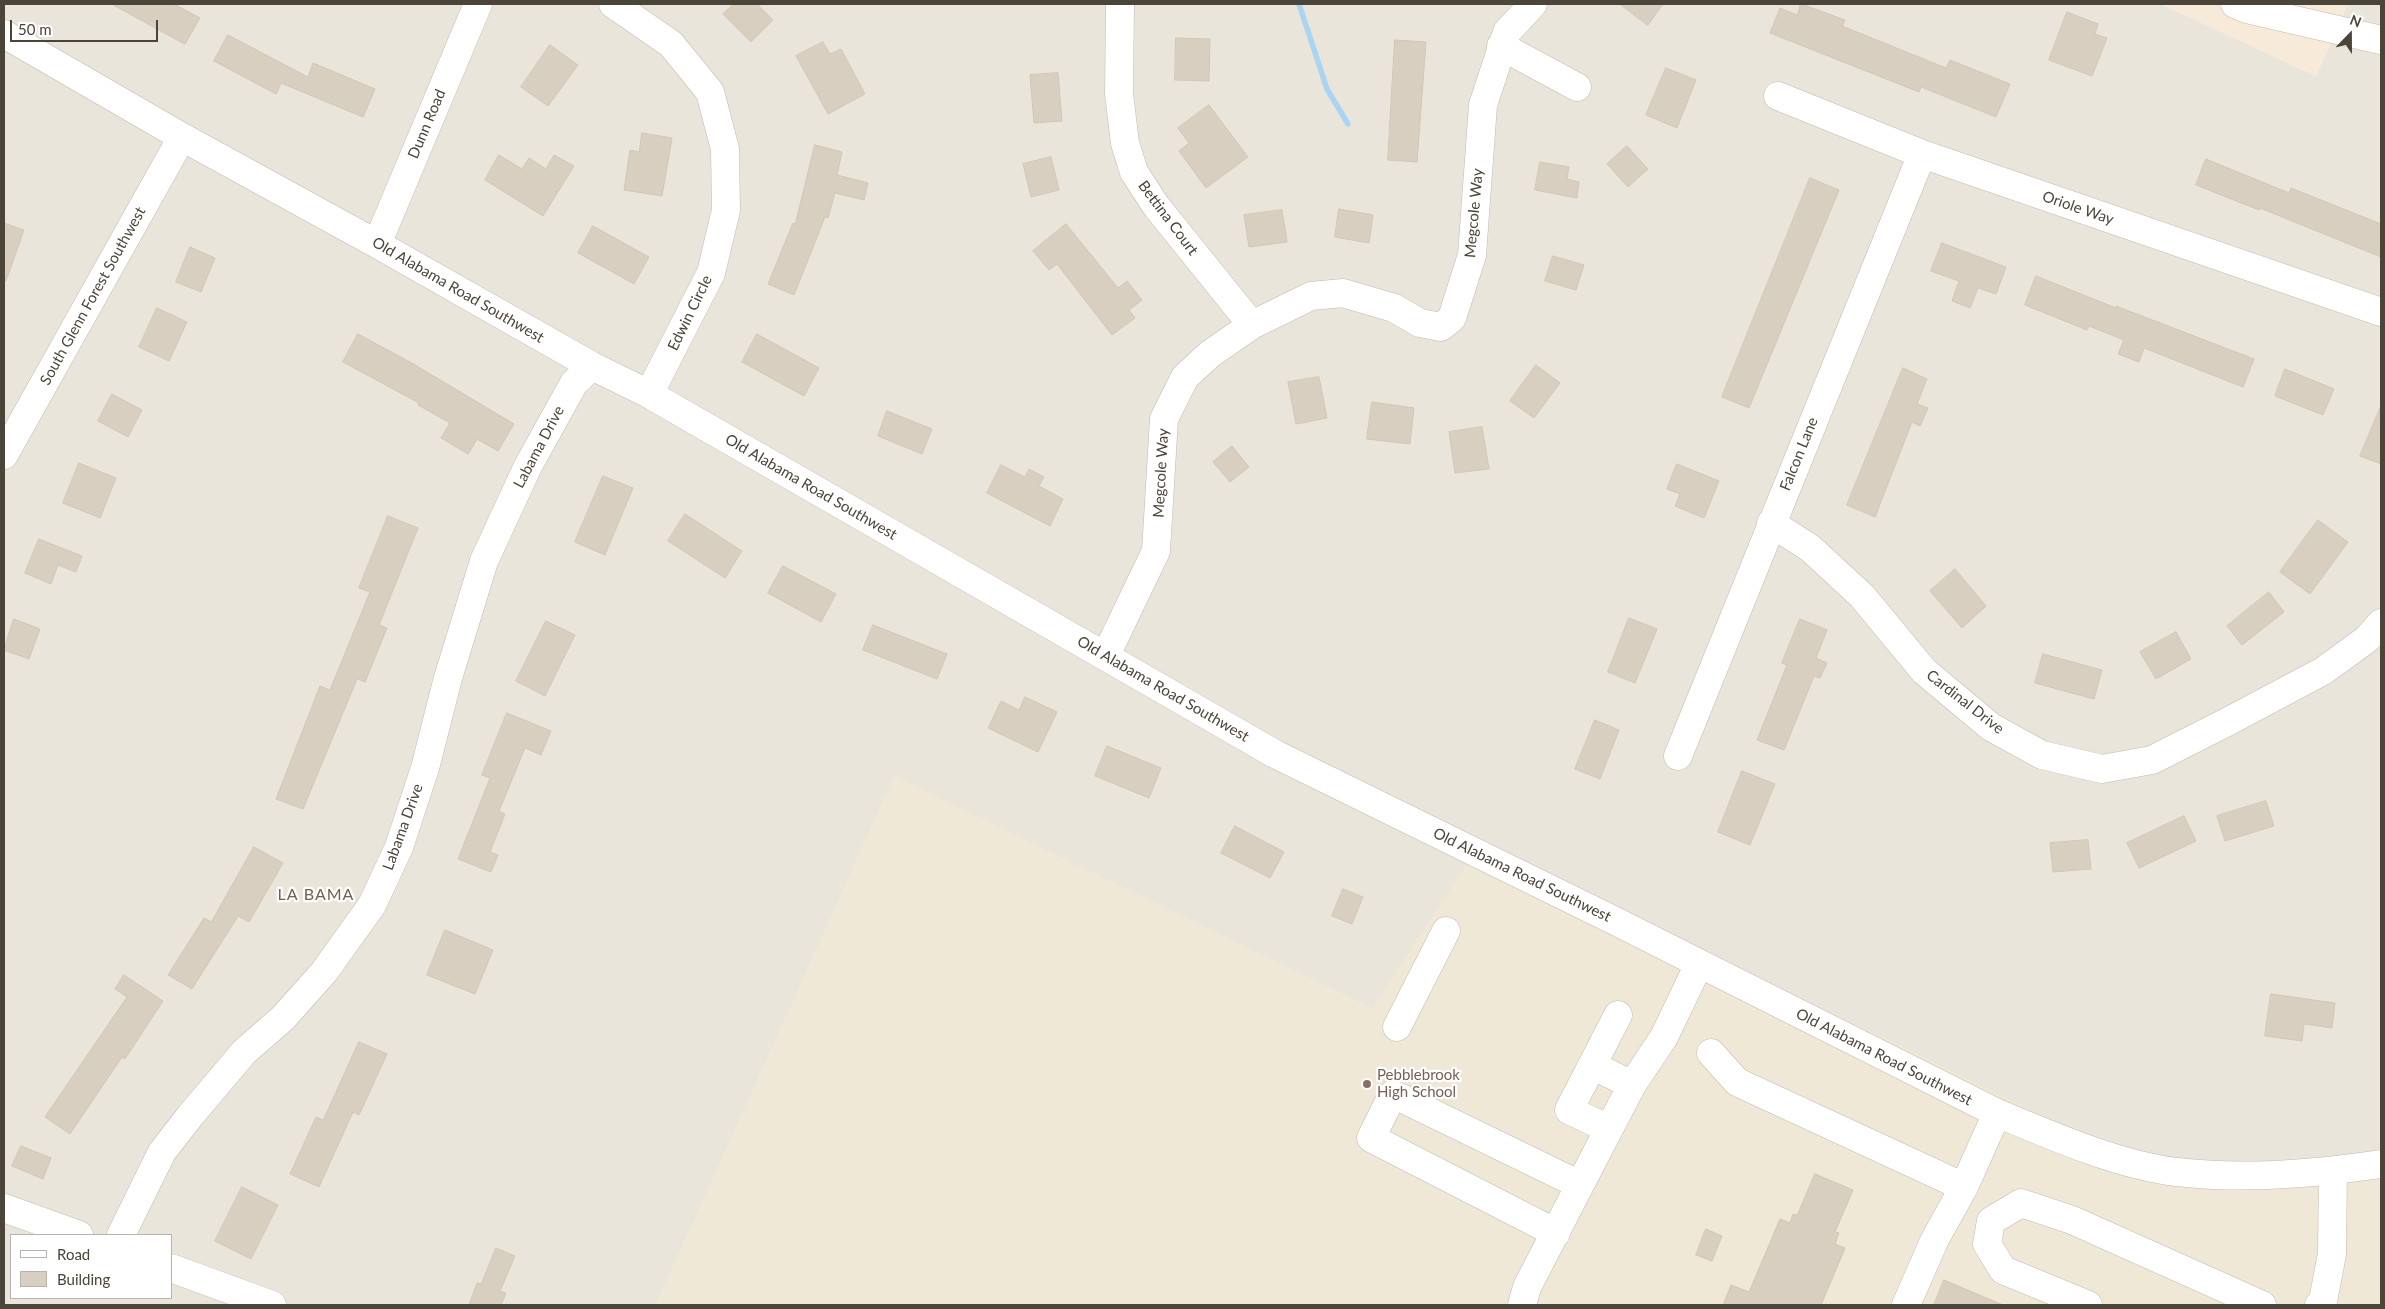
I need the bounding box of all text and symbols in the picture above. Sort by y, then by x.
scale bar [12,10,160,42]
north arrow [2325,10,2375,60]
text: N [2348,11,2364,31]
text: 50 m [18,20,52,38]
street label: Dunn Road [404,87,450,161]
street label: Megcole Way [1461,167,1487,259]
street label: Bettina Court [1134,177,1202,259]
street label: Oriole Way [2040,187,2116,229]
street label: South Glenn Forest Southwest [36,204,150,388]
street label: Old Alabama Road Southwest [369,233,547,347]
street label: Edwin Circle [664,272,716,354]
street label: Labama Drive [510,403,568,491]
street label: Falcon Lane [1776,415,1822,493]
street label: Megcole Way [1150,428,1172,518]
street label: Old Alabama Road Southwest [722,430,900,544]
street label: Old Alabama Road Southwest [1074,632,1252,746]
street label: Cardinal Drive [1923,666,2007,738]
street label: Labama Drive [379,781,427,873]
street label: Old Alabama Road Southwest [1430,824,1614,926]
district label: LA BAMA [277,885,355,905]
street label: Old Alabama Road Southwest [1793,1005,1975,1109]
place label: Pebblebrook High School [1377,1066,1460,1101]
marker: Pebblebrook High School [1361,1078,1373,1090]
legend [10,1234,172,1299]
text: Road [57,1245,90,1263]
text: Building [57,1270,110,1288]

